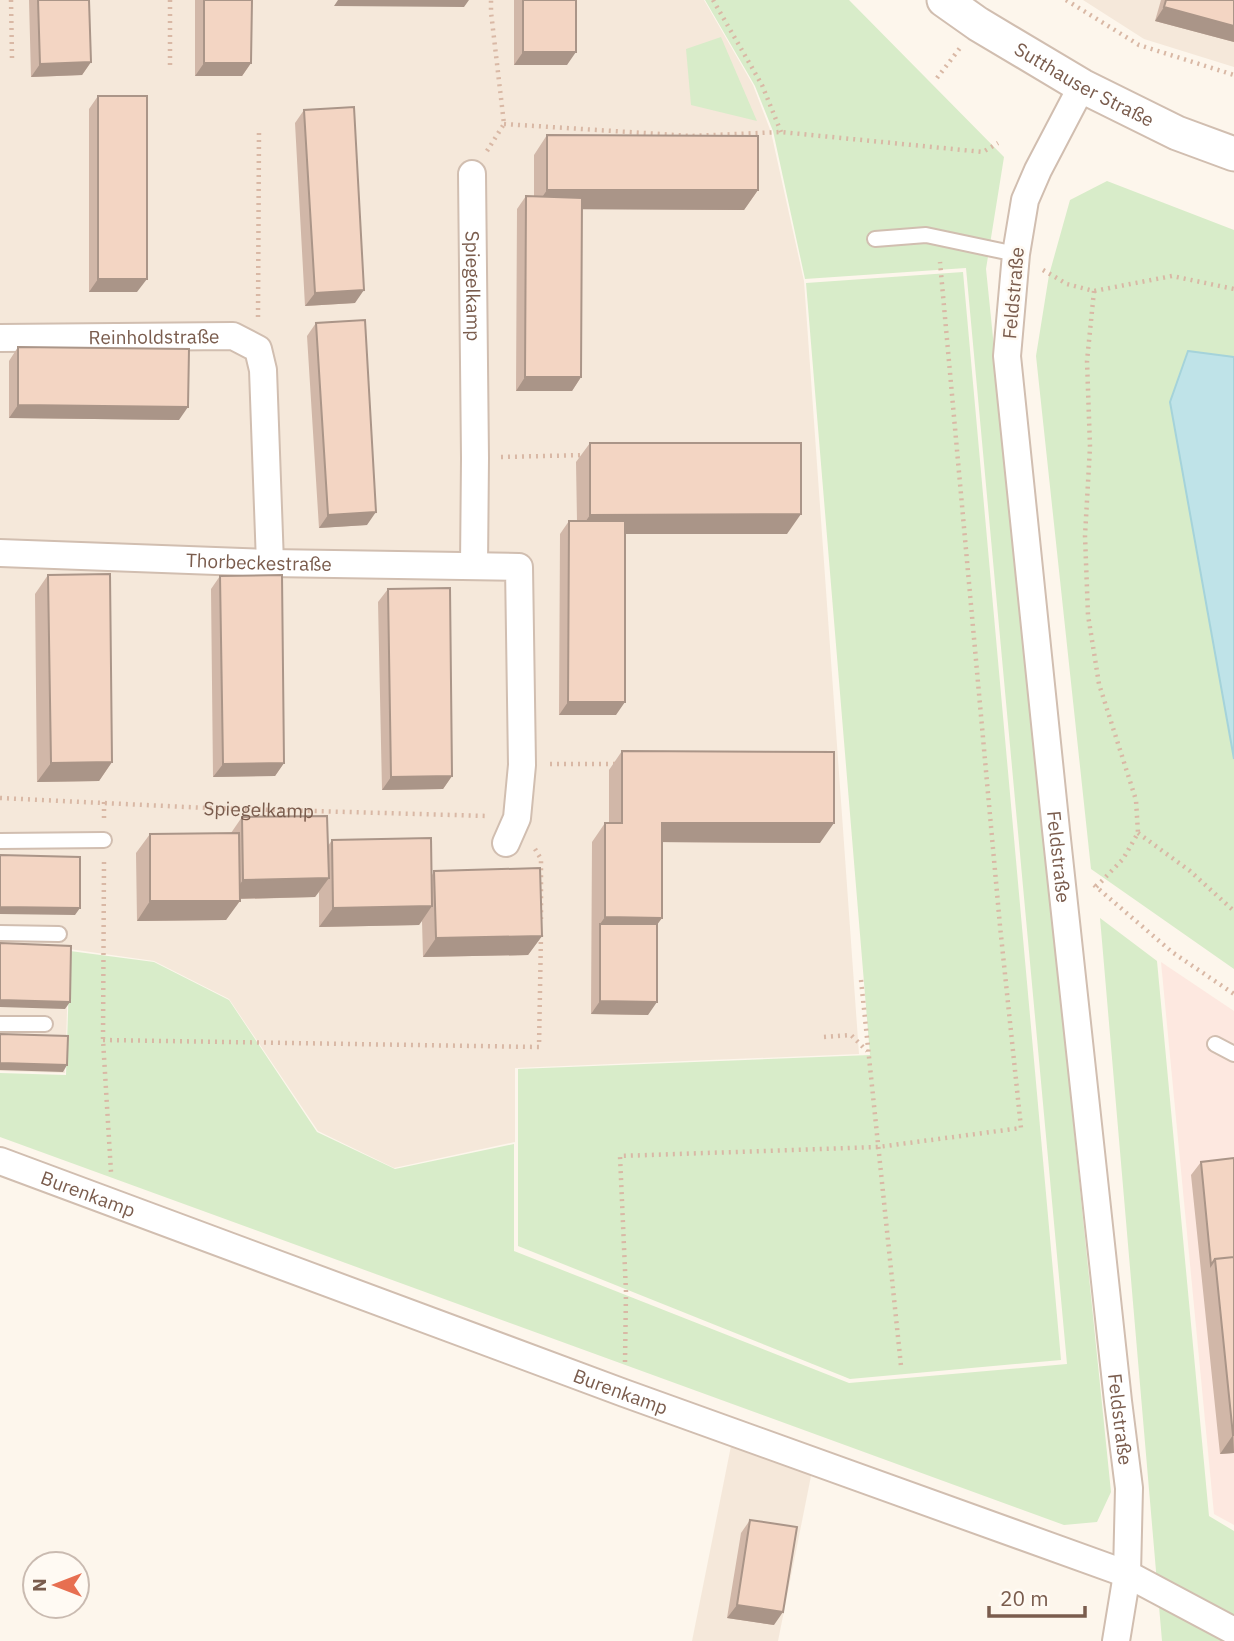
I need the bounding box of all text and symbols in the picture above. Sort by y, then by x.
street label: Sutthauser Straße [1010,37,1158,132]
street label: Spiegelkamp [461,231,486,341]
street label: Feldstraße [997,246,1029,340]
street label: Reinholdstraße [88,324,220,349]
street label: Thorbeckestraße [185,548,332,576]
street label: Spiegelkamp [203,796,314,823]
street label: Feldstraße [1042,810,1076,904]
street label: Burenkamp [38,1165,139,1222]
street label: Burenkamp [570,1363,671,1420]
street label: Feldstraße [1103,1372,1138,1467]
north arrow [21,1550,91,1620]
scale bar [989,1574,1085,1618]
text: N [27,1578,51,1592]
text: 20 m [1000,1584,1049,1612]

